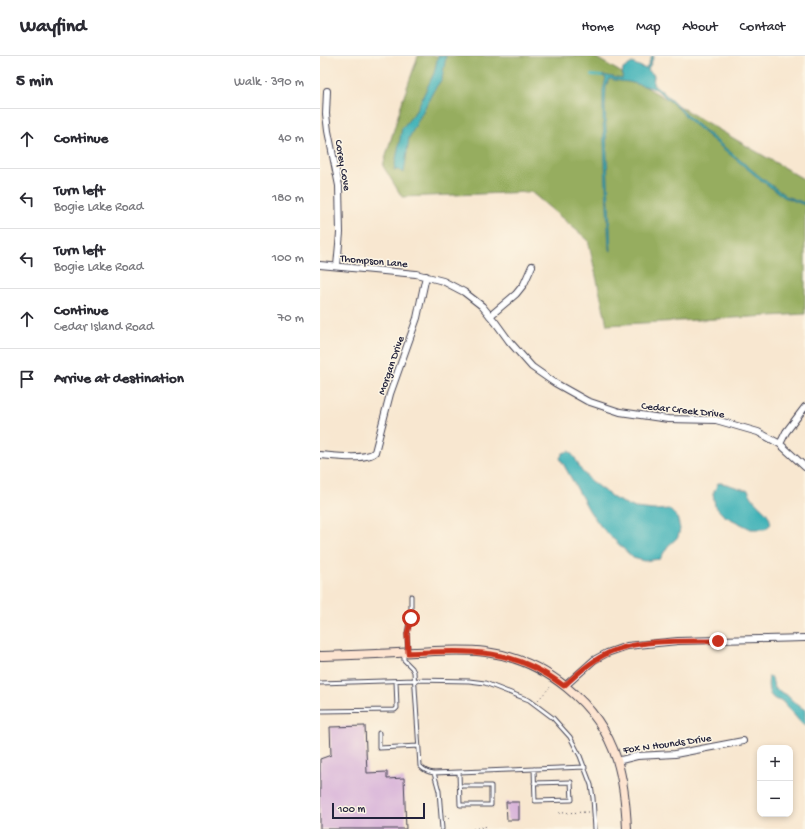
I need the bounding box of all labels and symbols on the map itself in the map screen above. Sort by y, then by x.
street label: Corey Cove [332,139,352,192]
street label: Thompson Lane [339,253,408,271]
street label: Morgan Drive [376,334,408,397]
street label: Cedar Creek Drive [641,401,725,421]
route start [402,609,420,627]
route end [709,632,727,650]
street label: Fox N Hounds Drive [621,733,712,757]
scale bar [332,801,425,820]

